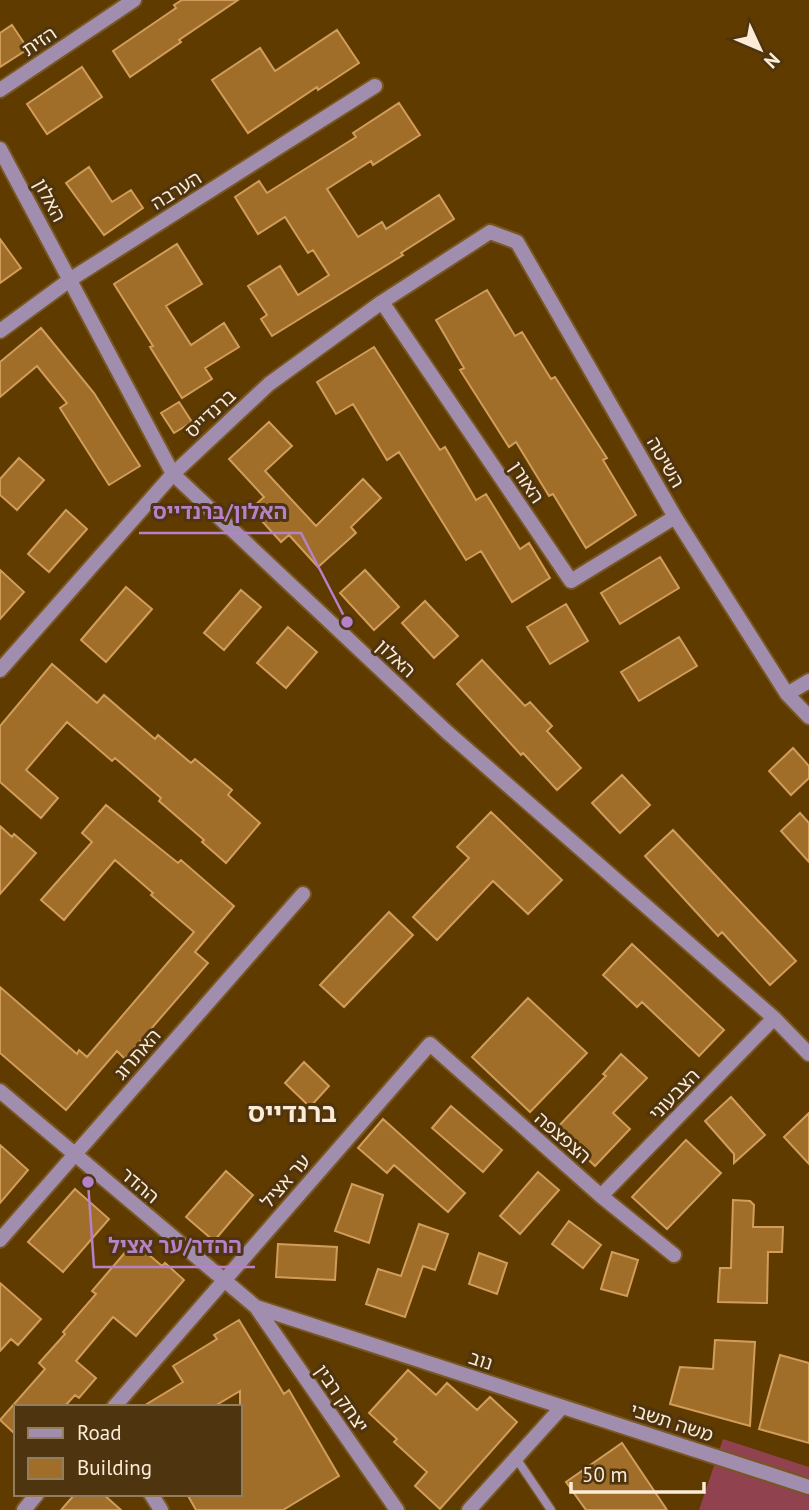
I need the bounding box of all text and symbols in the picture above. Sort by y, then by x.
north arrow [725,14,795,84]
street label: הזית [17,21,61,61]
text: N [759,48,785,74]
street label: הערבה [146,165,206,215]
street label: האלון [29,174,71,226]
street label: ברנדייס [179,383,241,443]
street label: השיטה [642,432,690,492]
street label: האורן [504,456,550,508]
callout: האלון/ברנדייס [139,491,301,533]
text: האלון/ברנדייס [153,498,287,525]
street label: האלון [371,634,421,682]
street label: האתרוג [108,1024,166,1084]
street label: הצבעוני [644,1063,704,1125]
district label: ברנדייס [247,1096,337,1129]
street label: הצפצפה [530,1106,596,1168]
street label: ער אציל [255,1149,315,1213]
street label: ההדר [116,1162,164,1208]
callout: ההדר/ער אציל [94,1225,255,1267]
text: ההדר/ער אציל [108,1232,242,1259]
street label: נוב [466,1345,496,1375]
street label: יצחק רבין [310,1359,374,1437]
street label: משה תשבי [627,1397,717,1447]
legend [14,1405,242,1496]
text: Road [77,1419,121,1446]
scale bar [571,1450,704,1494]
text: Building [77,1454,152,1481]
text: 50 m [582,1461,628,1488]

